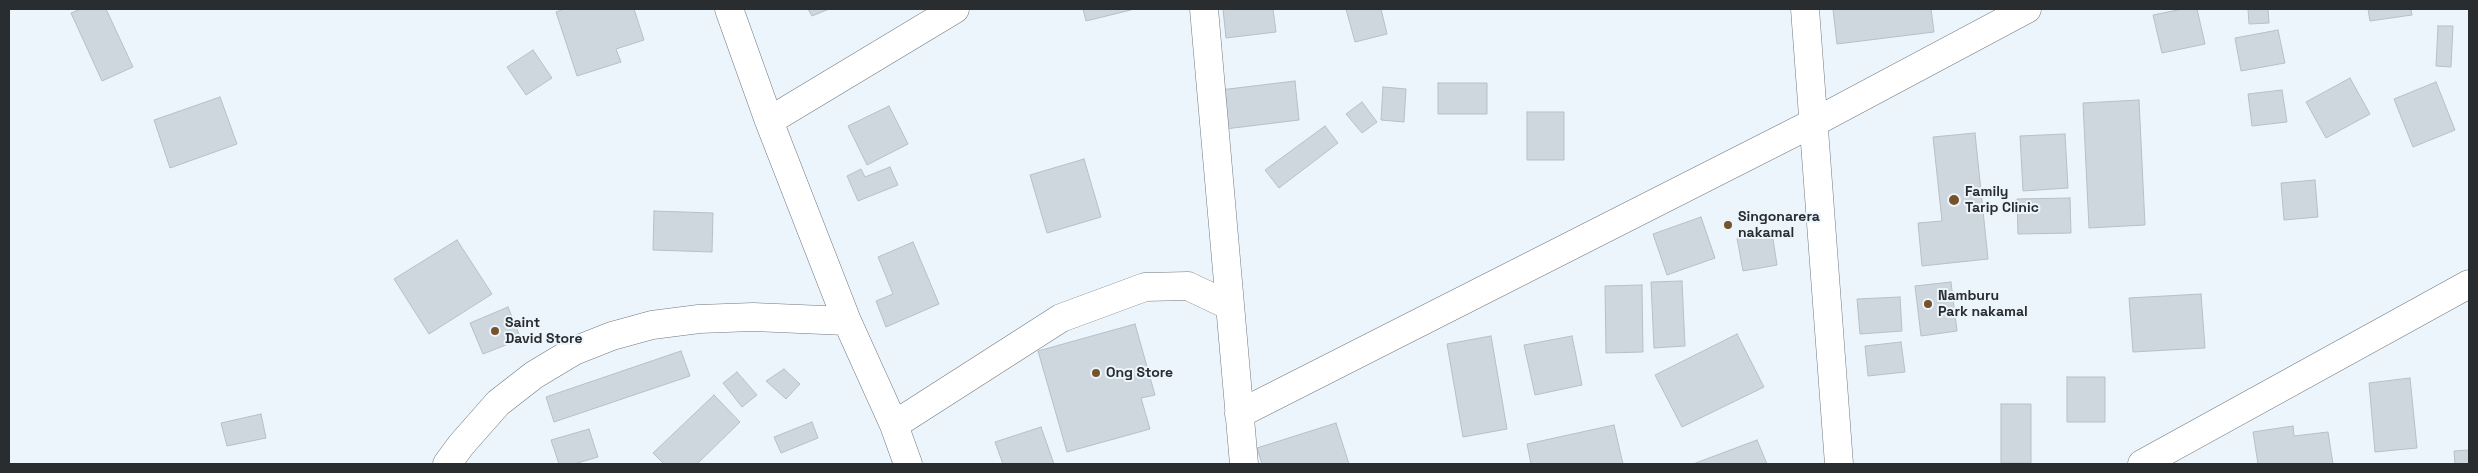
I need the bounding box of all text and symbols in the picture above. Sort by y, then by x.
place label: Family Tarip Clinic [1965,184,2039,216]
marker: Family Tarip Clinic [1947,193,1961,207]
place label: Singonarera nakamal [1738,209,1820,242]
marker: Singonarera nakamal [1722,219,1734,231]
place label: Namburu Park nakamal [1938,288,2028,321]
marker: Namburu Park nakamal [1922,298,1934,310]
place label: Saint David Store [505,315,582,348]
marker: Saint David Store [489,325,501,337]
place label: Ong Store [1106,365,1173,381]
marker: Ong Store [1090,367,1102,379]

